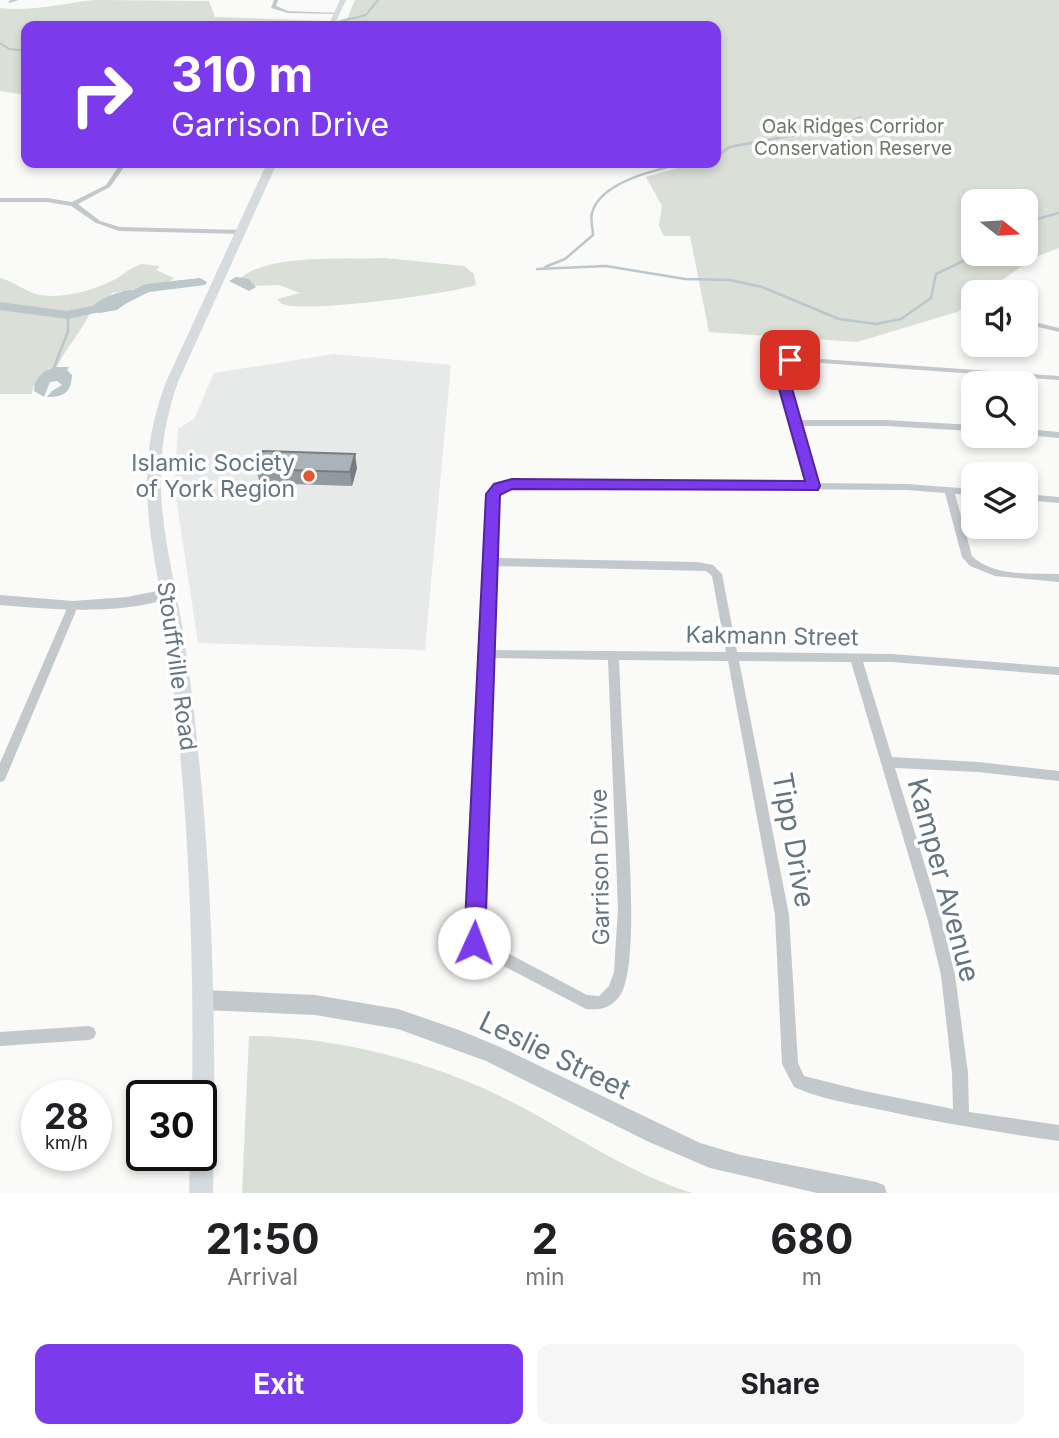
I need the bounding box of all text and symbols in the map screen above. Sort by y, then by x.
text: 310 m [171,45,313,104]
icon: right [56,49,147,140]
text: Garrison Drive [171,105,389,144]
park label: Oak Ridges Corridor Conservation Reserve [754,115,952,160]
north arrow [961,189,1038,266]
map controls [961,189,1038,539]
button: sound [961,280,1038,357]
pin [760,330,820,390]
icon: arrive [771,341,809,379]
button: search [961,371,1038,448]
place label: Islamic Society of York Region [131,449,295,503]
button: layers [961,462,1038,539]
marker: Islamic Society of York Region [301,468,317,484]
street label: Stouffville Road [151,580,203,752]
street label: Kakmann Street [685,620,859,652]
street label: Tipp Drive [765,770,823,910]
street label: Kamper Avenue [900,775,988,985]
street label: Garrison Drive [585,788,615,946]
position arrow [437,906,511,980]
street label: Leslie Street [474,1004,636,1106]
speed limit sign: 30 [126,1080,217,1171]
text: 28 [44,1095,89,1137]
text: km/h [45,1132,88,1153]
text: 21:50 [206,1213,320,1264]
text: 2 [532,1213,558,1264]
text: 680 [770,1213,853,1264]
text: Arrival [227,1263,298,1291]
text: min [525,1263,565,1291]
text: m [802,1263,822,1291]
button: Exit [35,1344,523,1424]
button: Share [537,1344,1024,1424]

